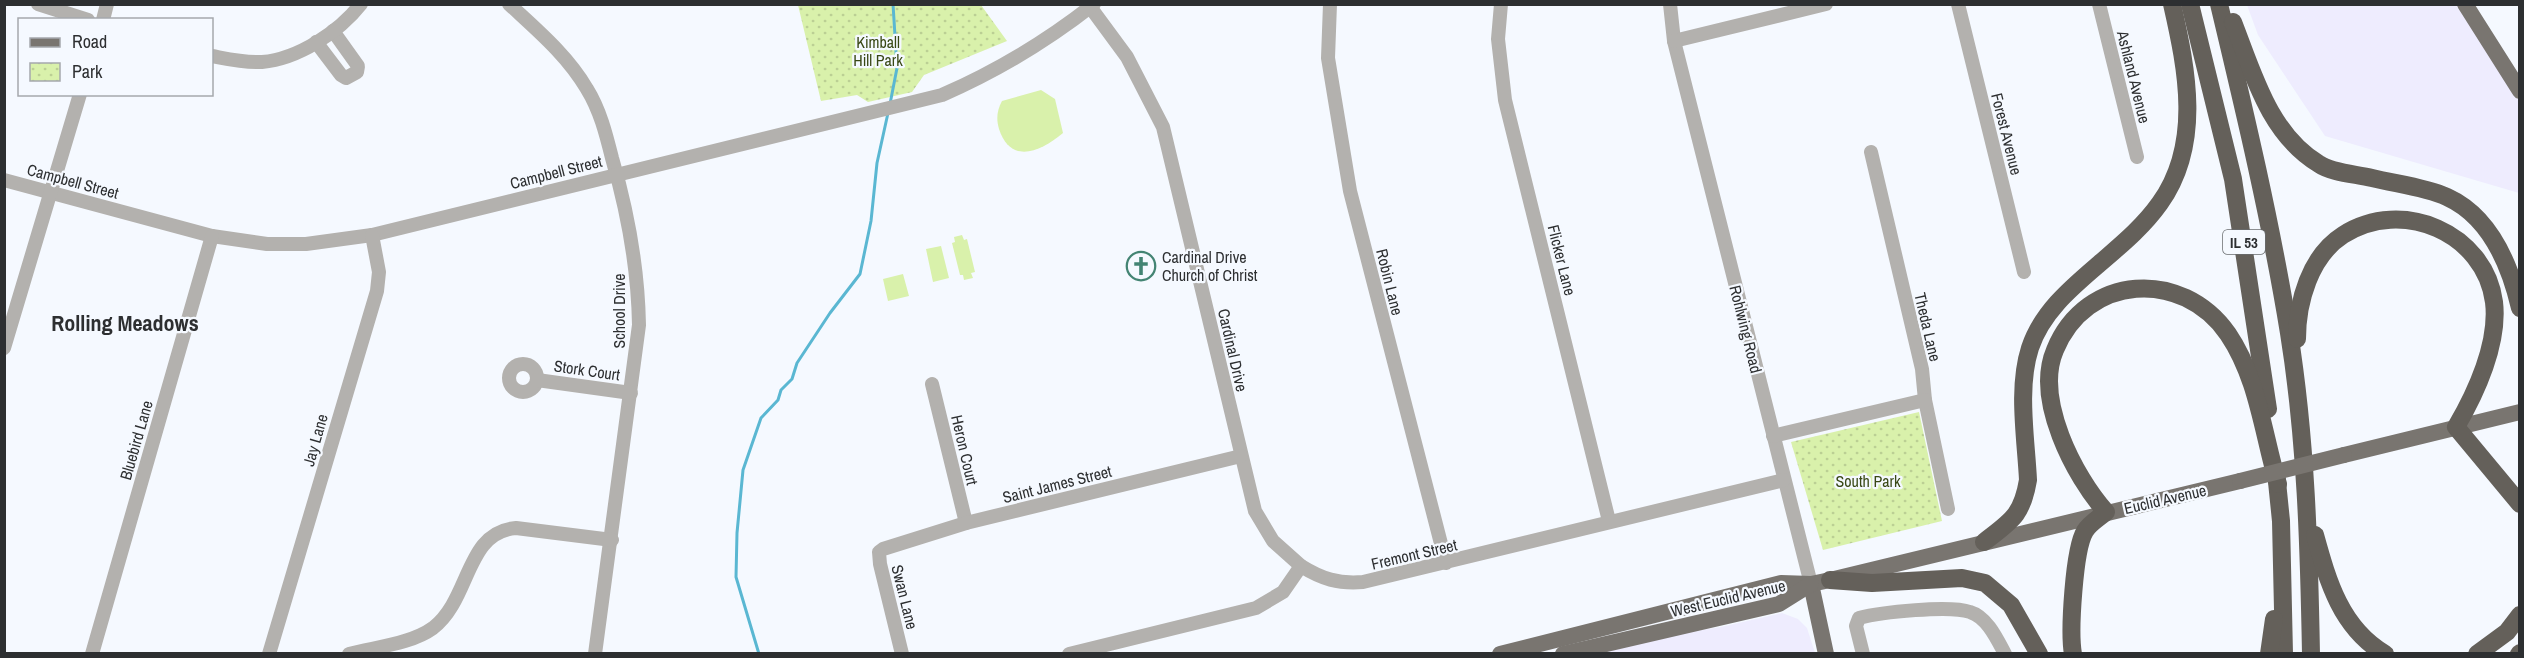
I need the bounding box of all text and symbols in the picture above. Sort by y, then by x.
legend [18,18,213,96]
street label: Ashland Avenue [2112,27,2156,126]
text: Road [72,29,107,54]
park label: Kimball Hill Park [853,31,903,71]
text: Park [72,59,103,84]
street label: Forest Avenue [1986,91,2028,177]
street label: Campbell Street [508,150,605,194]
street label: Campbell Street [25,158,122,204]
street label: Flicker Lane [1543,222,1581,298]
road number: IL 53 [2223,230,2265,254]
place label: Cardinal Drive Church of Christ [1162,246,1258,286]
street label: Robin Lane [1371,246,1409,318]
church icon: Cardinal Drive Church of Christ [1125,250,1157,282]
street label: School Drive [608,273,630,349]
street label: Rohlwing Road [1724,283,1768,375]
street label: Theda Lane [1909,290,1947,364]
street label: Cardinal Drive [1213,306,1253,394]
district label: Rolling Meadows [51,308,199,338]
street label: Stork Court [553,354,622,386]
street label: Bluebird Lane [114,398,158,482]
street label: Jay Lane [297,411,333,469]
street label: Heron Court [946,413,984,488]
street label: Saint James Street [1000,460,1114,508]
park label: South Park [1836,470,1901,492]
street label: Euclid Avenue [2122,479,2208,519]
street label: Fremont Street [1369,533,1459,575]
street label: Swan Lane [886,562,924,632]
street label: West Euclid Avenue [1669,574,1787,622]

